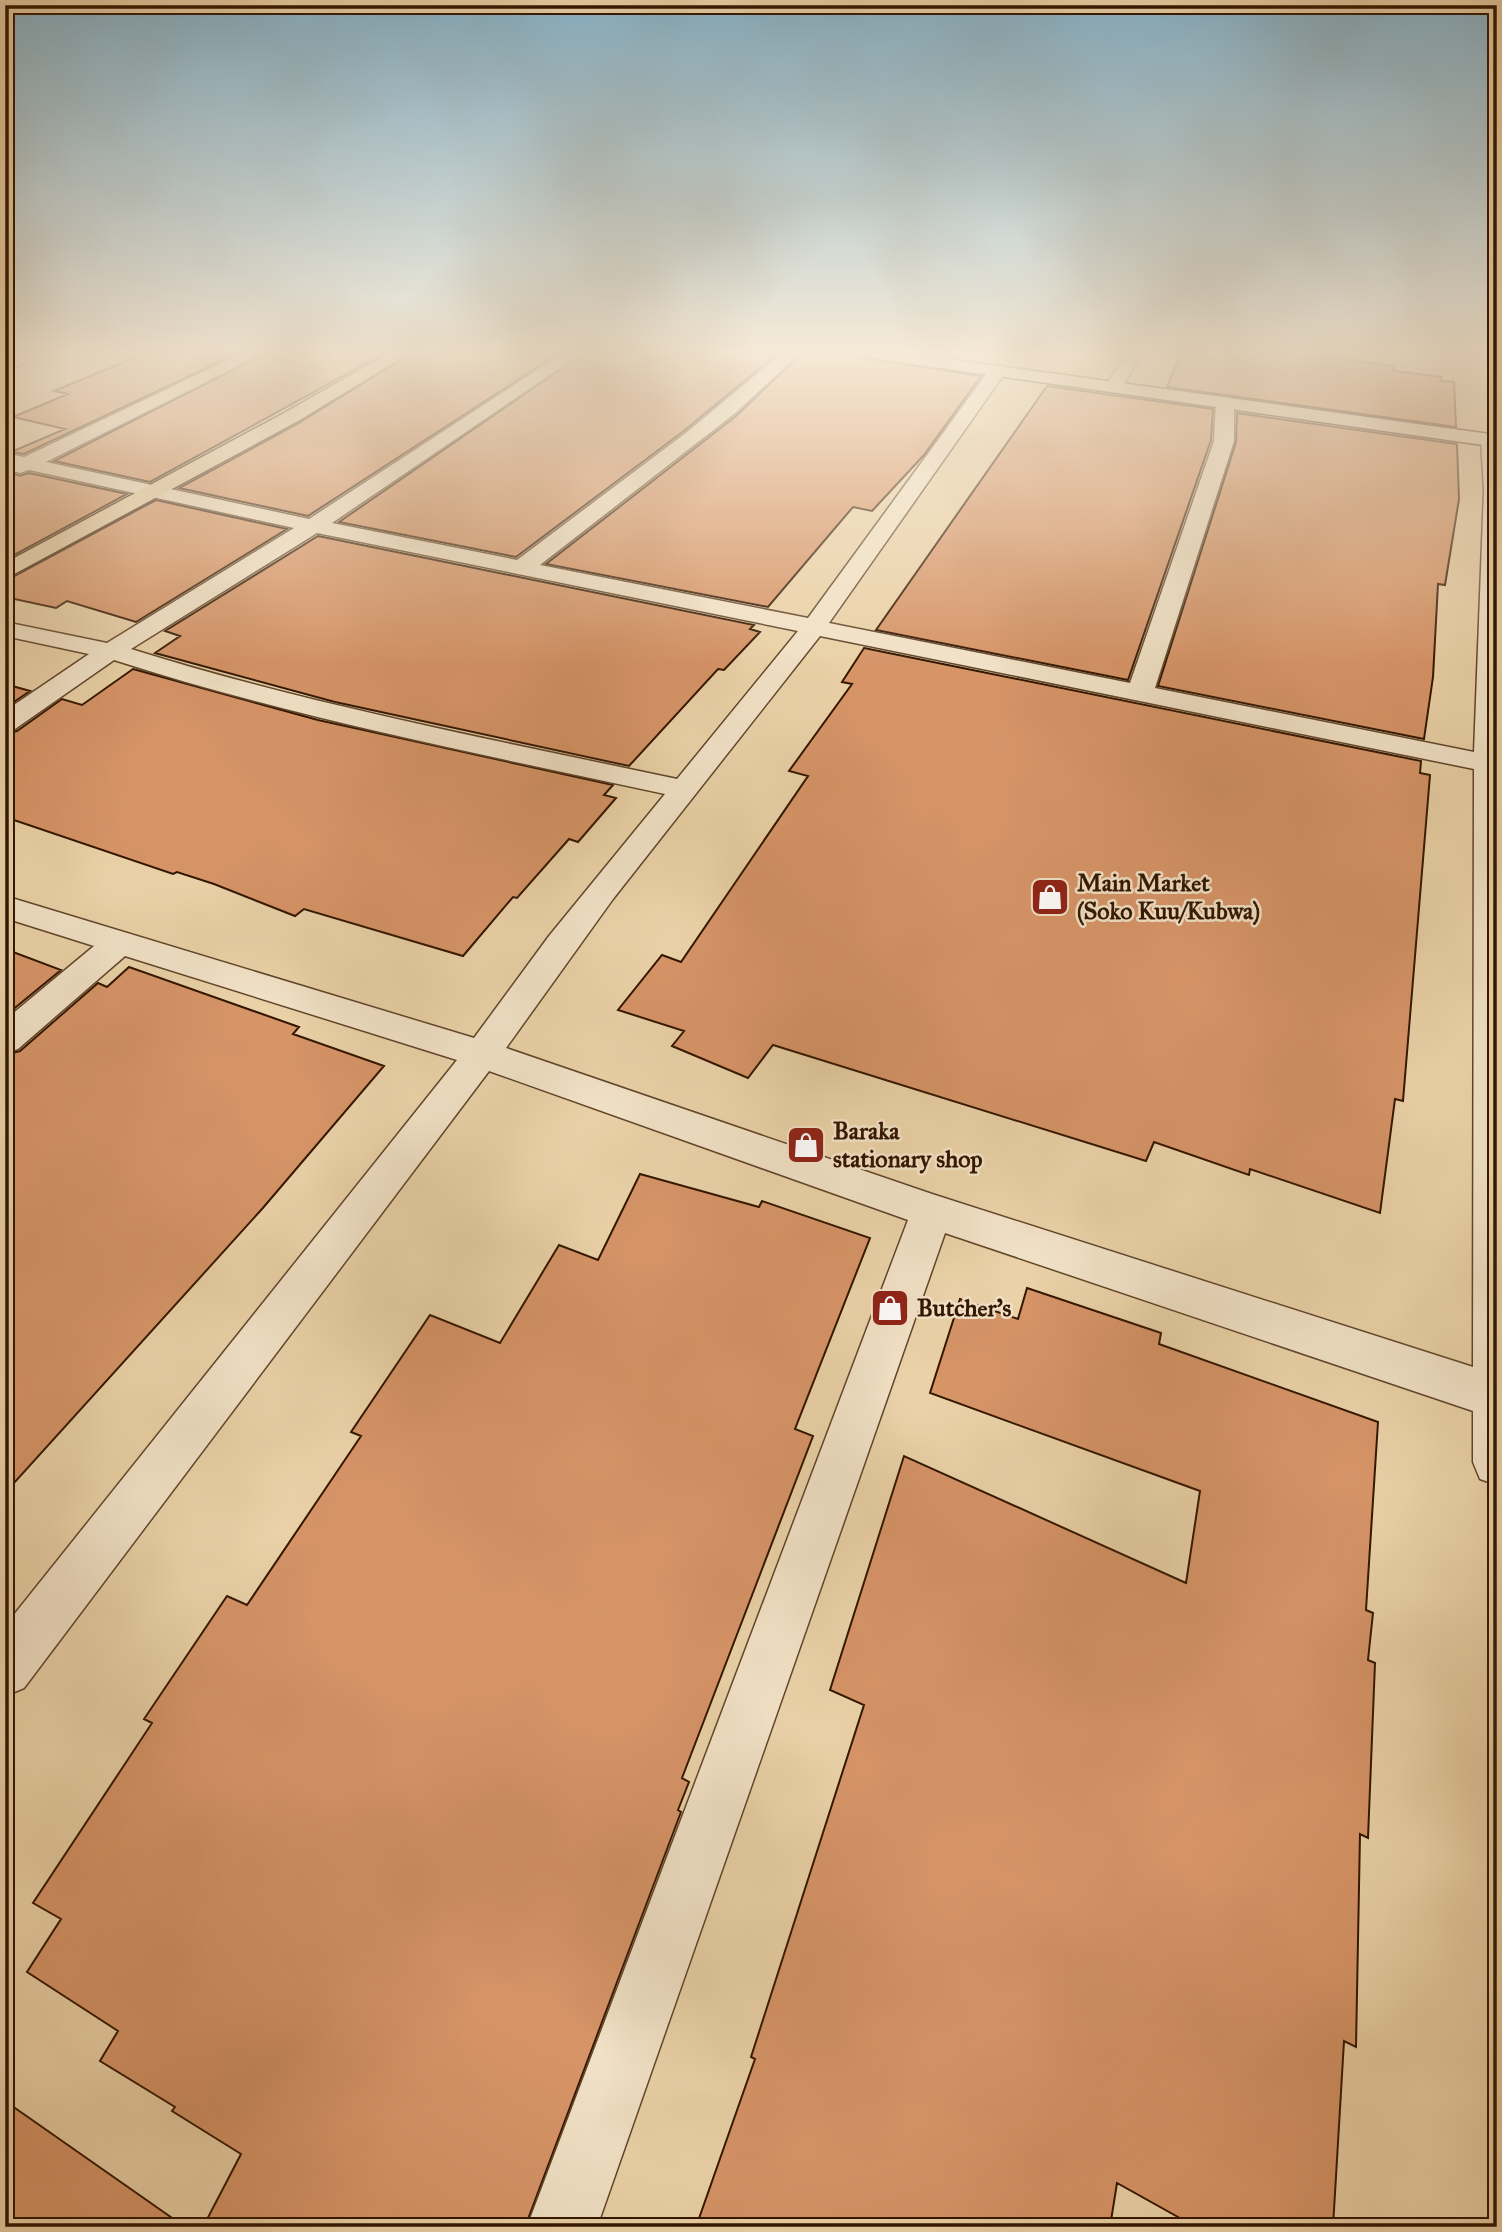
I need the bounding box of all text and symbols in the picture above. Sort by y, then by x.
place label: Main Market (Soko Kuu/Kubwa) [1077,868,1260,926]
shop icon: Main Market (Soko Kuu/Kubwa) [1029,876,1071,918]
place label: Baraka stationary shop [833,1116,982,1174]
shop icon: Baraka stationary shop [785,1124,827,1166]
shop icon: Butcher's [869,1287,911,1329]
place label: Butcher's [917,1293,1012,1323]

